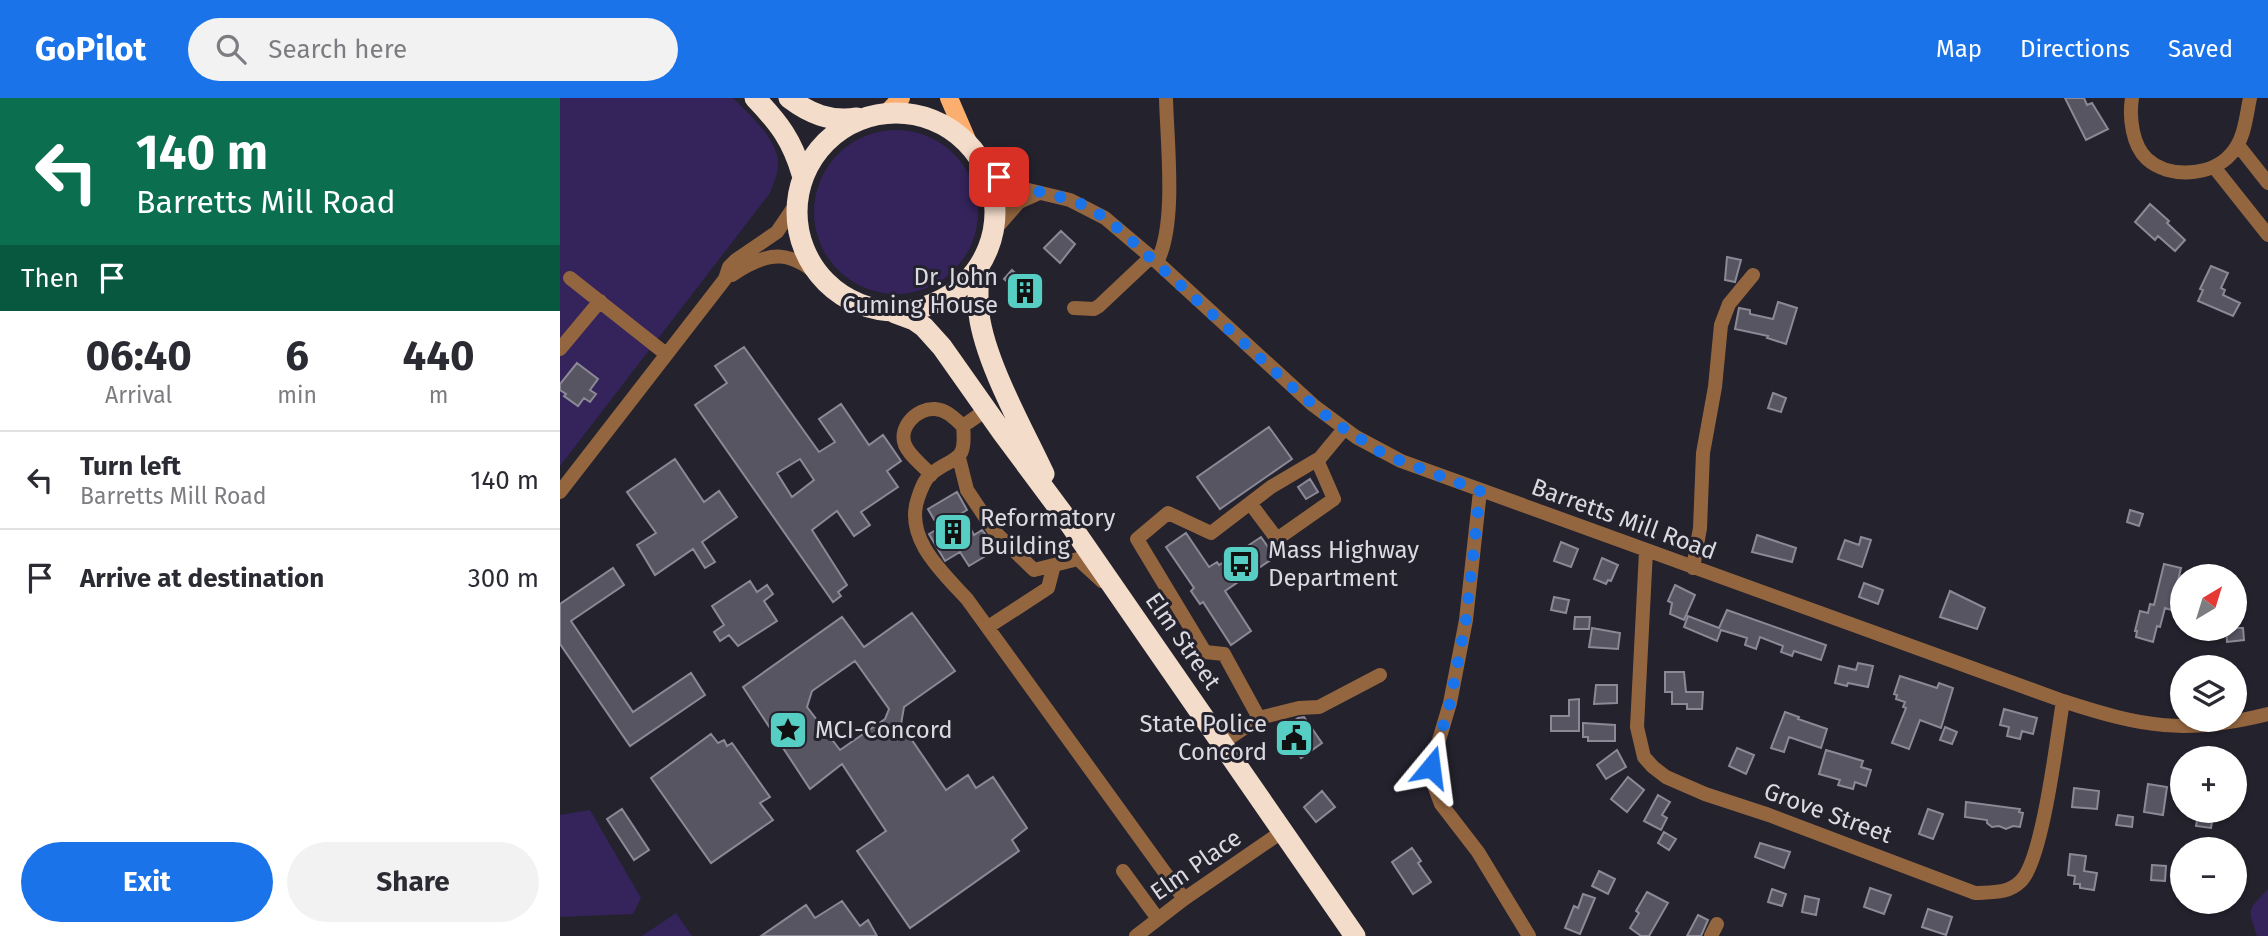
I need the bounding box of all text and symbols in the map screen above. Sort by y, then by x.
search box [188,18,678,81]
text: GoPilot [35,29,146,69]
icon: search [212,30,250,68]
text: Search here [268,34,407,65]
text: Map [1936,35,1982,63]
text: Directions [2020,35,2130,63]
text: Saved [2168,35,2233,63]
text: 140 m [136,123,268,182]
icon: left [21,126,112,217]
pin [969,147,1029,207]
icon: arrive [980,158,1018,196]
text: Barretts Mill Road [136,183,396,221]
icon: arrive [93,259,131,297]
text: Then [21,263,79,294]
place label: Dr. John Cuming House [842,263,998,319]
building icon: Dr. John Cuming House [1004,270,1046,312]
text: 06:40 [85,331,192,381]
text: 6 [285,331,309,381]
text: 440 [402,331,475,381]
text: Arrival [105,381,172,409]
text: min [277,381,317,409]
text: m [429,381,448,409]
text: Turn left [80,451,181,482]
icon: left [21,461,59,499]
text: 140 m [470,465,539,496]
street label: Barretts Mill Road [1528,473,1720,565]
text: Barretts Mill Road [80,482,267,510]
place label: Reformatory Building [980,504,1116,560]
building icon: Reformatory Building [932,511,974,553]
place label: Mass Highway Department [1268,536,1419,592]
bus stop icon: Mass Highway Department [1220,543,1262,585]
icon: arrive [21,559,59,597]
text: Arrive at destination [80,563,324,594]
text: 300 m [468,563,539,594]
north arrow [2170,564,2247,640]
map controls [2170,564,2247,914]
street label: Elm Street [1139,587,1227,695]
button: layers [2170,655,2247,732]
place icon: MCI-Concord [767,709,809,751]
place label: State Police Concord [1140,710,1267,766]
place label: MCI-Concord [815,716,953,744]
public building icon: State Police Concord [1273,717,1315,759]
position arrow [1394,730,1468,804]
button: + [2170,746,2247,823]
street label: Grove Street [1760,777,1896,849]
street label: Elm Place [1145,824,1247,906]
button: − [2170,837,2247,914]
button: Exit [21,842,273,922]
button: Share [287,842,539,922]

